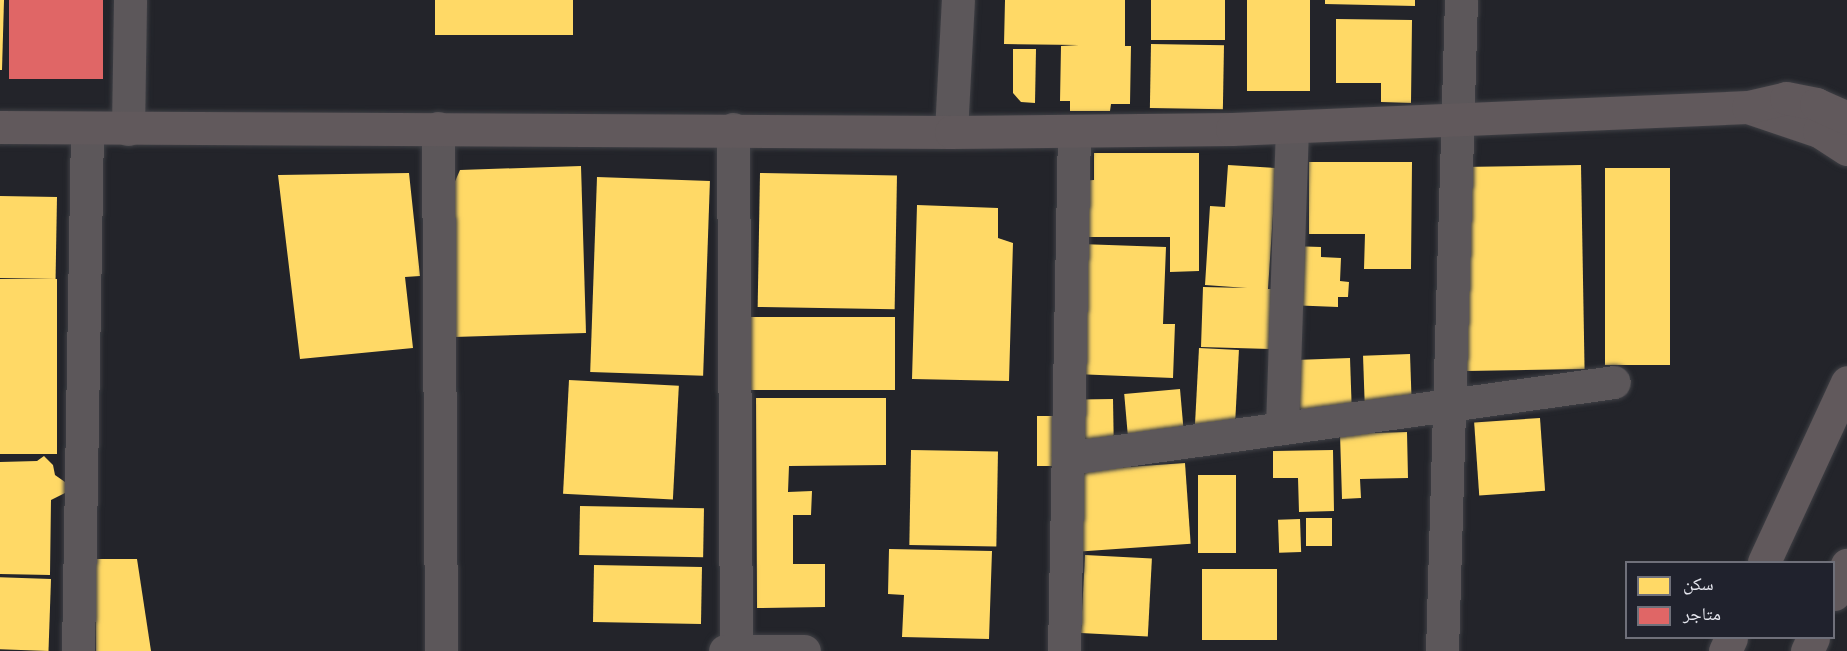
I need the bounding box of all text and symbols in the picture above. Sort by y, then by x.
legend [1625,561,1835,639]
text: سكن [1683,571,1714,595]
text: متاجر [1683,601,1721,625]

